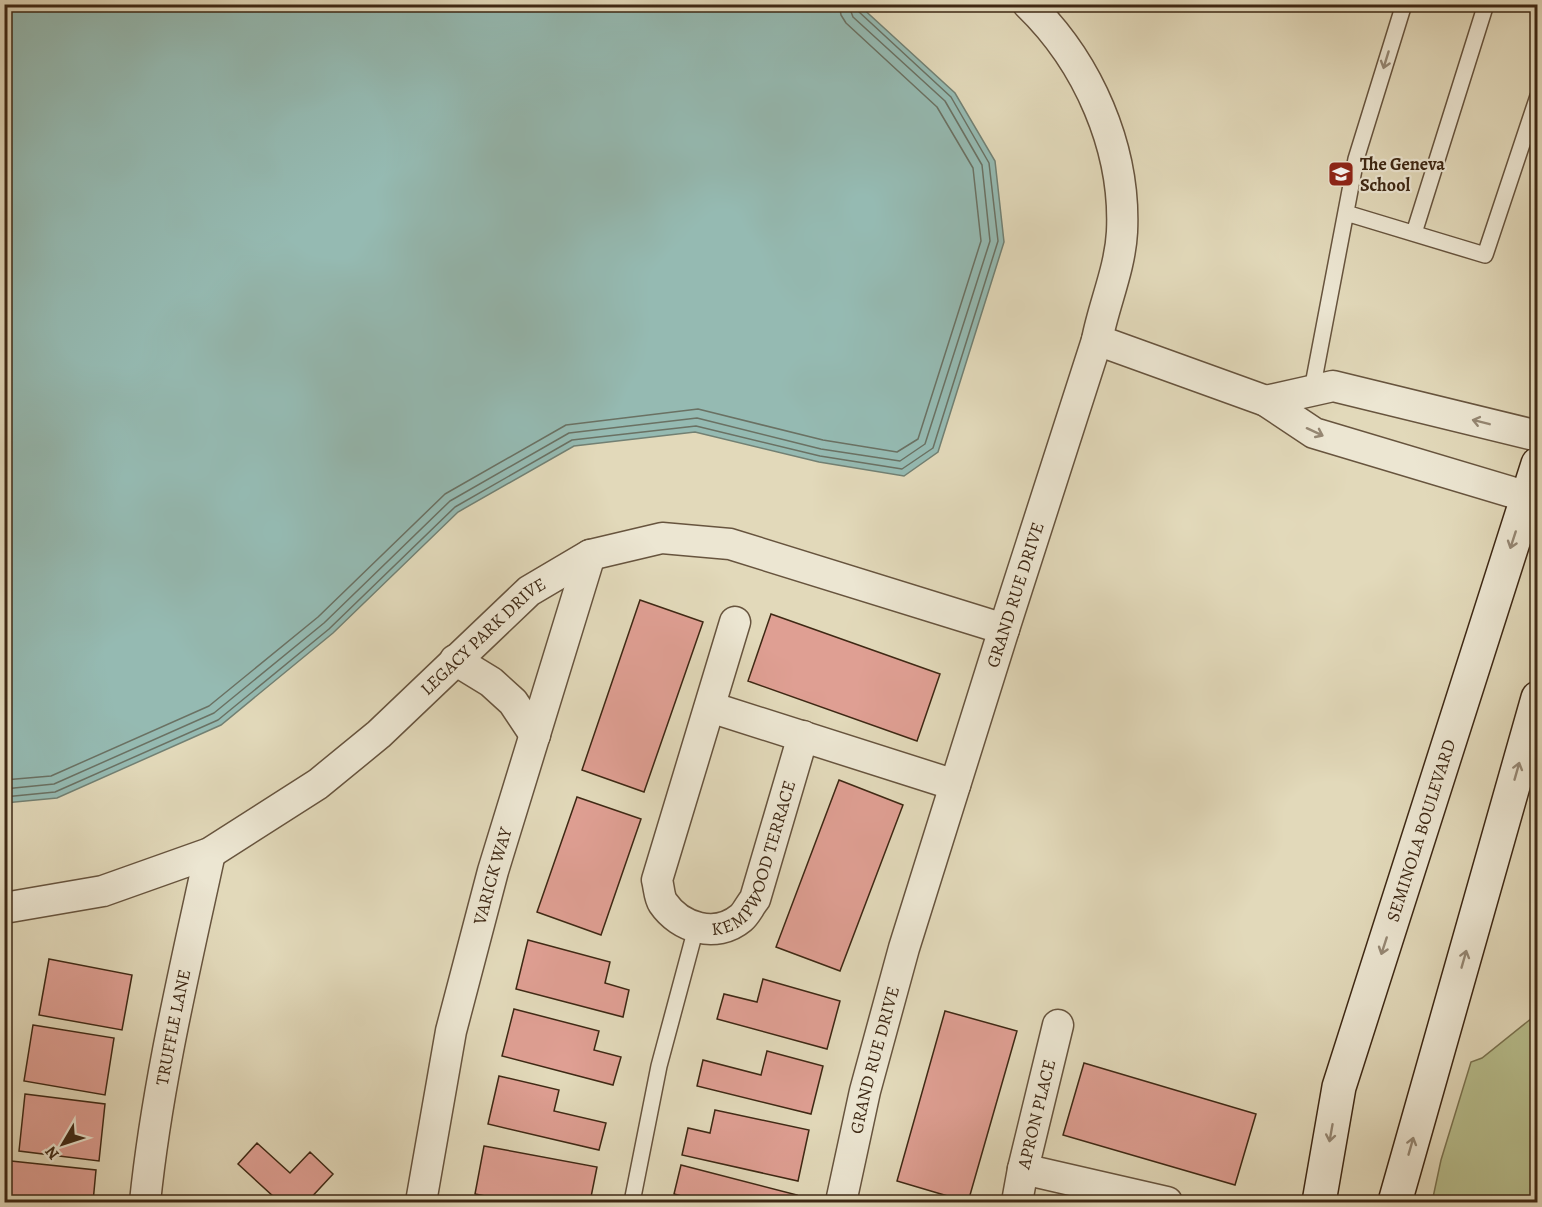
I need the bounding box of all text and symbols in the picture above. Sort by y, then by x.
one-way arrow [1380,50,1391,69]
place label: The Geneva School [1360,152,1445,197]
school or university icon: The Geneva School [1326,159,1356,189]
one-way arrow [1471,416,1490,428]
one-way arrow [1306,426,1324,438]
street label: GRAND RUE DRIVE [981,519,1050,671]
one-way arrow [1507,530,1518,549]
street label: LEGACY PARK DRIVE [415,572,550,700]
street label: SEMINOLA BOULEVARD [1381,736,1461,925]
one-way arrow [1512,762,1523,781]
street label: KEMPWOOD TERRACE [710,777,801,941]
street label: VARICK WAY [467,823,518,928]
one-way arrow [1378,936,1389,955]
one-way arrow [1459,950,1470,969]
street label: TRUFFLE LANE [150,967,196,1087]
street label: GRAND RUE DRIVE [844,983,905,1136]
street label: APRON PLACE [1011,1057,1061,1172]
north arrow [33,1114,93,1174]
one-way arrow [1325,1123,1336,1143]
one-way arrow [1405,1137,1417,1156]
text: N [40,1141,64,1164]

